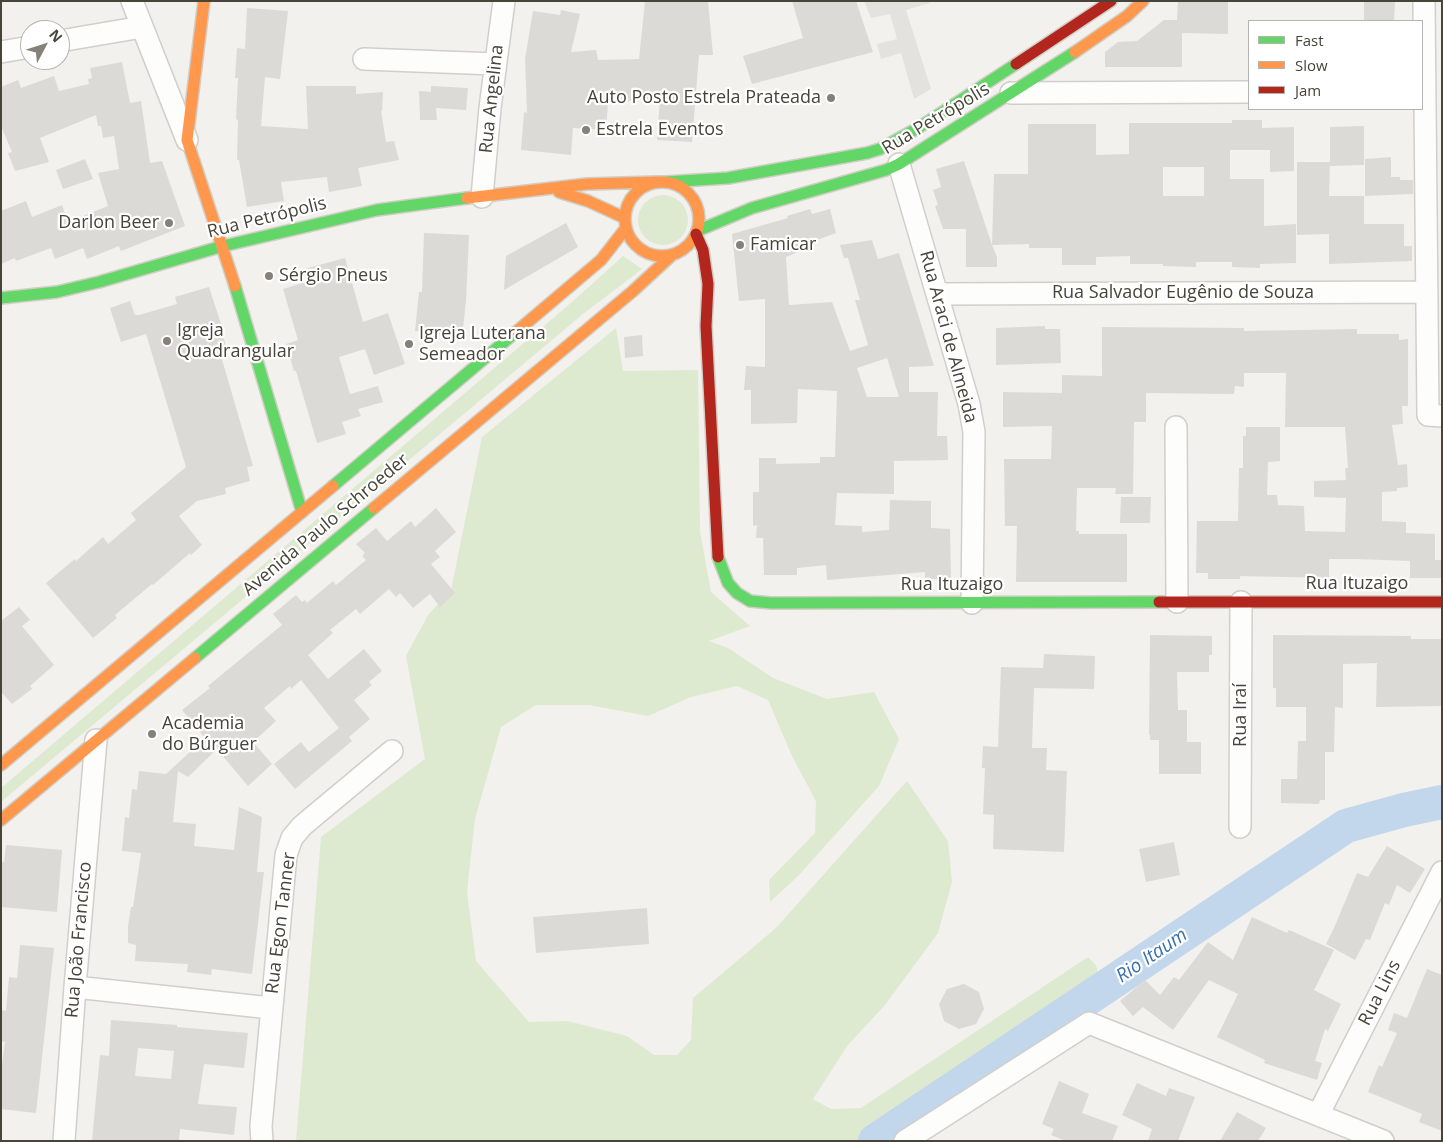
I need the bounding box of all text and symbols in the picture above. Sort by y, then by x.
north arrow [20,20,70,70]
legend [1248,20,1423,110]
text: N [45,25,67,46]
text: Fast [1295,30,1324,50]
street label: Rua Angelina [476,44,508,154]
text: Slow [1295,55,1328,75]
street label: Rua Petrópolis [878,78,994,160]
text: Jam [1295,80,1321,100]
place label: Auto Posto Estrela Prateada [587,87,821,109]
marker: Auto Posto Estrela Prateada [825,92,837,104]
place label: Estrela Eventos [596,119,724,141]
marker: Estrela Eventos [580,124,592,136]
street label: Rua Petrópolis [205,193,329,243]
place label: Darlon Beer [58,212,159,234]
marker: Darlon Beer [163,217,175,229]
place label: Famicar [750,234,816,256]
marker: Famicar [734,239,746,251]
street label: Rua Araci de Almeida [915,248,981,426]
place label: Sérgio Pneus [279,265,388,287]
marker: Sérgio Pneus [263,270,275,282]
street label: Rua Salvador Eugênio de Souza [1052,282,1314,304]
place label: Igreja Quadrangular [177,320,294,362]
place label: Igreja Luterana Semeador [419,323,546,366]
marker: Igreja Quadrangular [161,335,173,347]
marker: Igreja Luterana Semeador [403,338,415,350]
street label: Avenida Paulo Schroeder [239,449,413,601]
street label: Rua Ituzaigo [1306,573,1408,595]
street label: Rua Ituzaigo [901,574,1003,596]
street label: Rua Iraí [1230,683,1252,747]
place label: Academia do Búrguer [162,713,257,756]
marker: Academia do Búrguer [146,728,158,740]
street label: Rua Egon Tanner [262,851,300,995]
street label: Rua João Francisco [61,861,97,1019]
water label: Rio Itaum [1112,924,1192,988]
street label: Rua Lins [1354,957,1406,1029]

